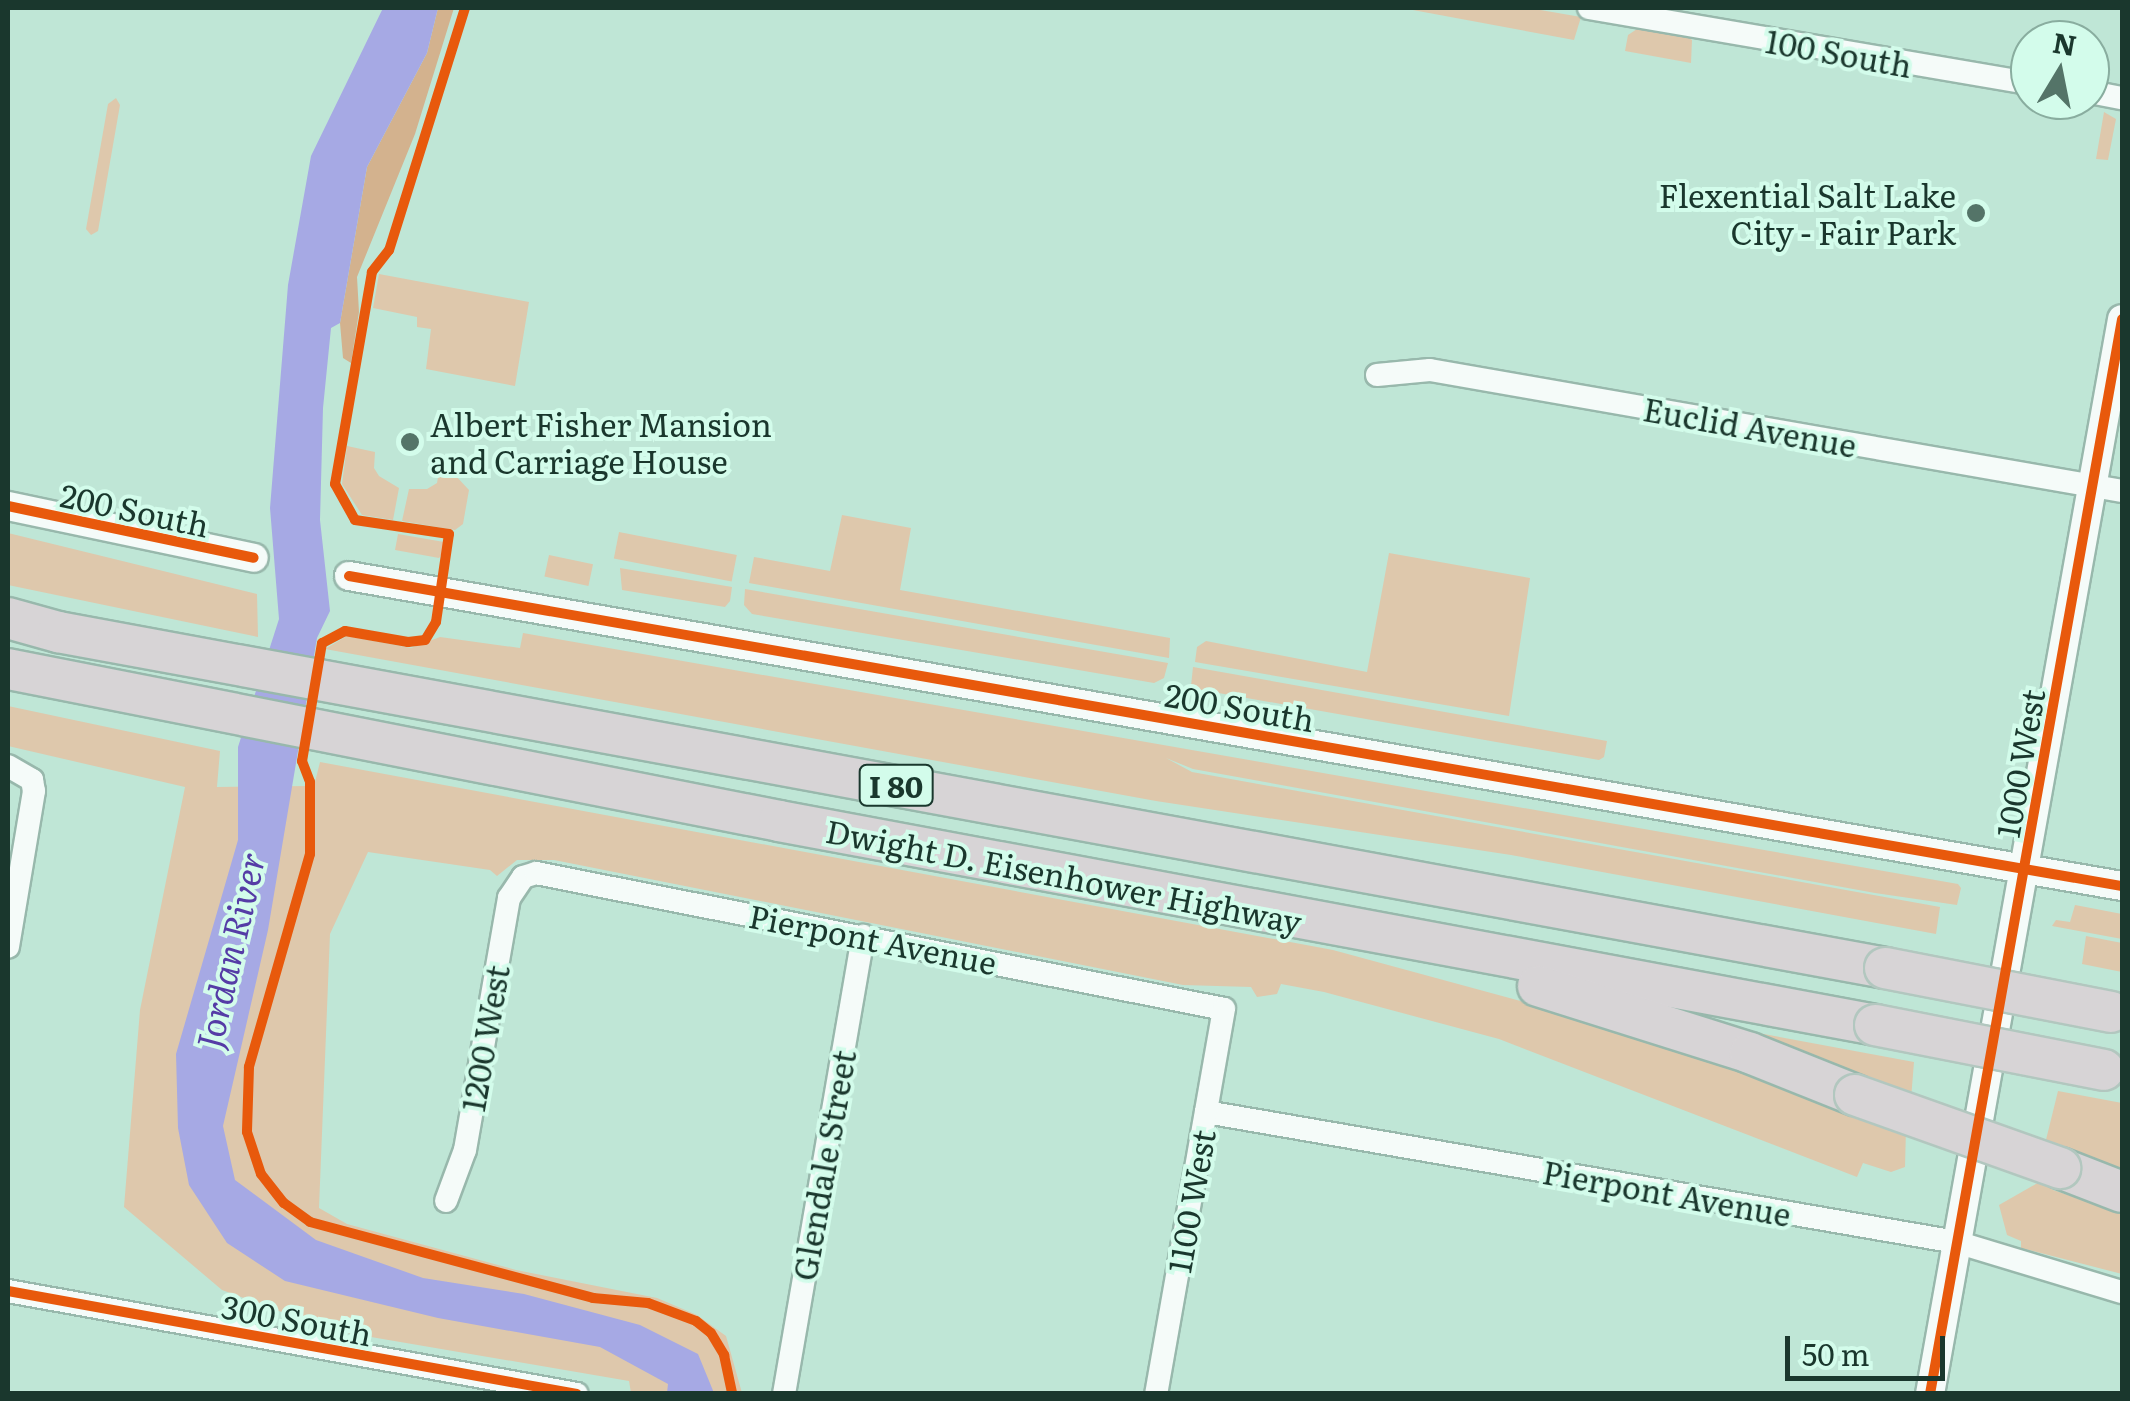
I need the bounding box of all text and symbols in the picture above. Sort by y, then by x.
street label: 100 South [1763,20,1915,84]
north arrow [2010,20,2110,120]
text: N [2050,20,2080,65]
place label: Flexential Salt Lake City - Fair Park [1659,176,1956,251]
marker: Flexential Salt Lake City - Fair Park [1965,202,1987,224]
street label: Euclid Avenue [1640,388,1860,464]
place label: Albert Fisher Mansion and Carriage House [430,405,772,480]
marker: Albert Fisher Mansion and Carriage House [399,431,421,453]
street label: 200 South [57,475,213,543]
street label: 200 South [1162,674,1318,738]
street label: 1000 West [1987,686,2051,840]
road number: I 80 [858,760,934,810]
street label: Dwight D. Eisenhower Highway [823,810,1305,940]
water label: Jordan River [186,848,272,1052]
street label: Pierpont Avenue [746,895,1000,981]
street label: 1200 West [452,962,516,1114]
street label: Glendale Street [784,1047,862,1283]
street label: 1100 West [1159,1126,1221,1276]
street label: Pierpont Avenue [1540,1151,1794,1233]
street label: 300 South [219,1286,375,1352]
scale bar [1790,1316,1950,1378]
text: 50 m [1802,1331,1870,1375]

